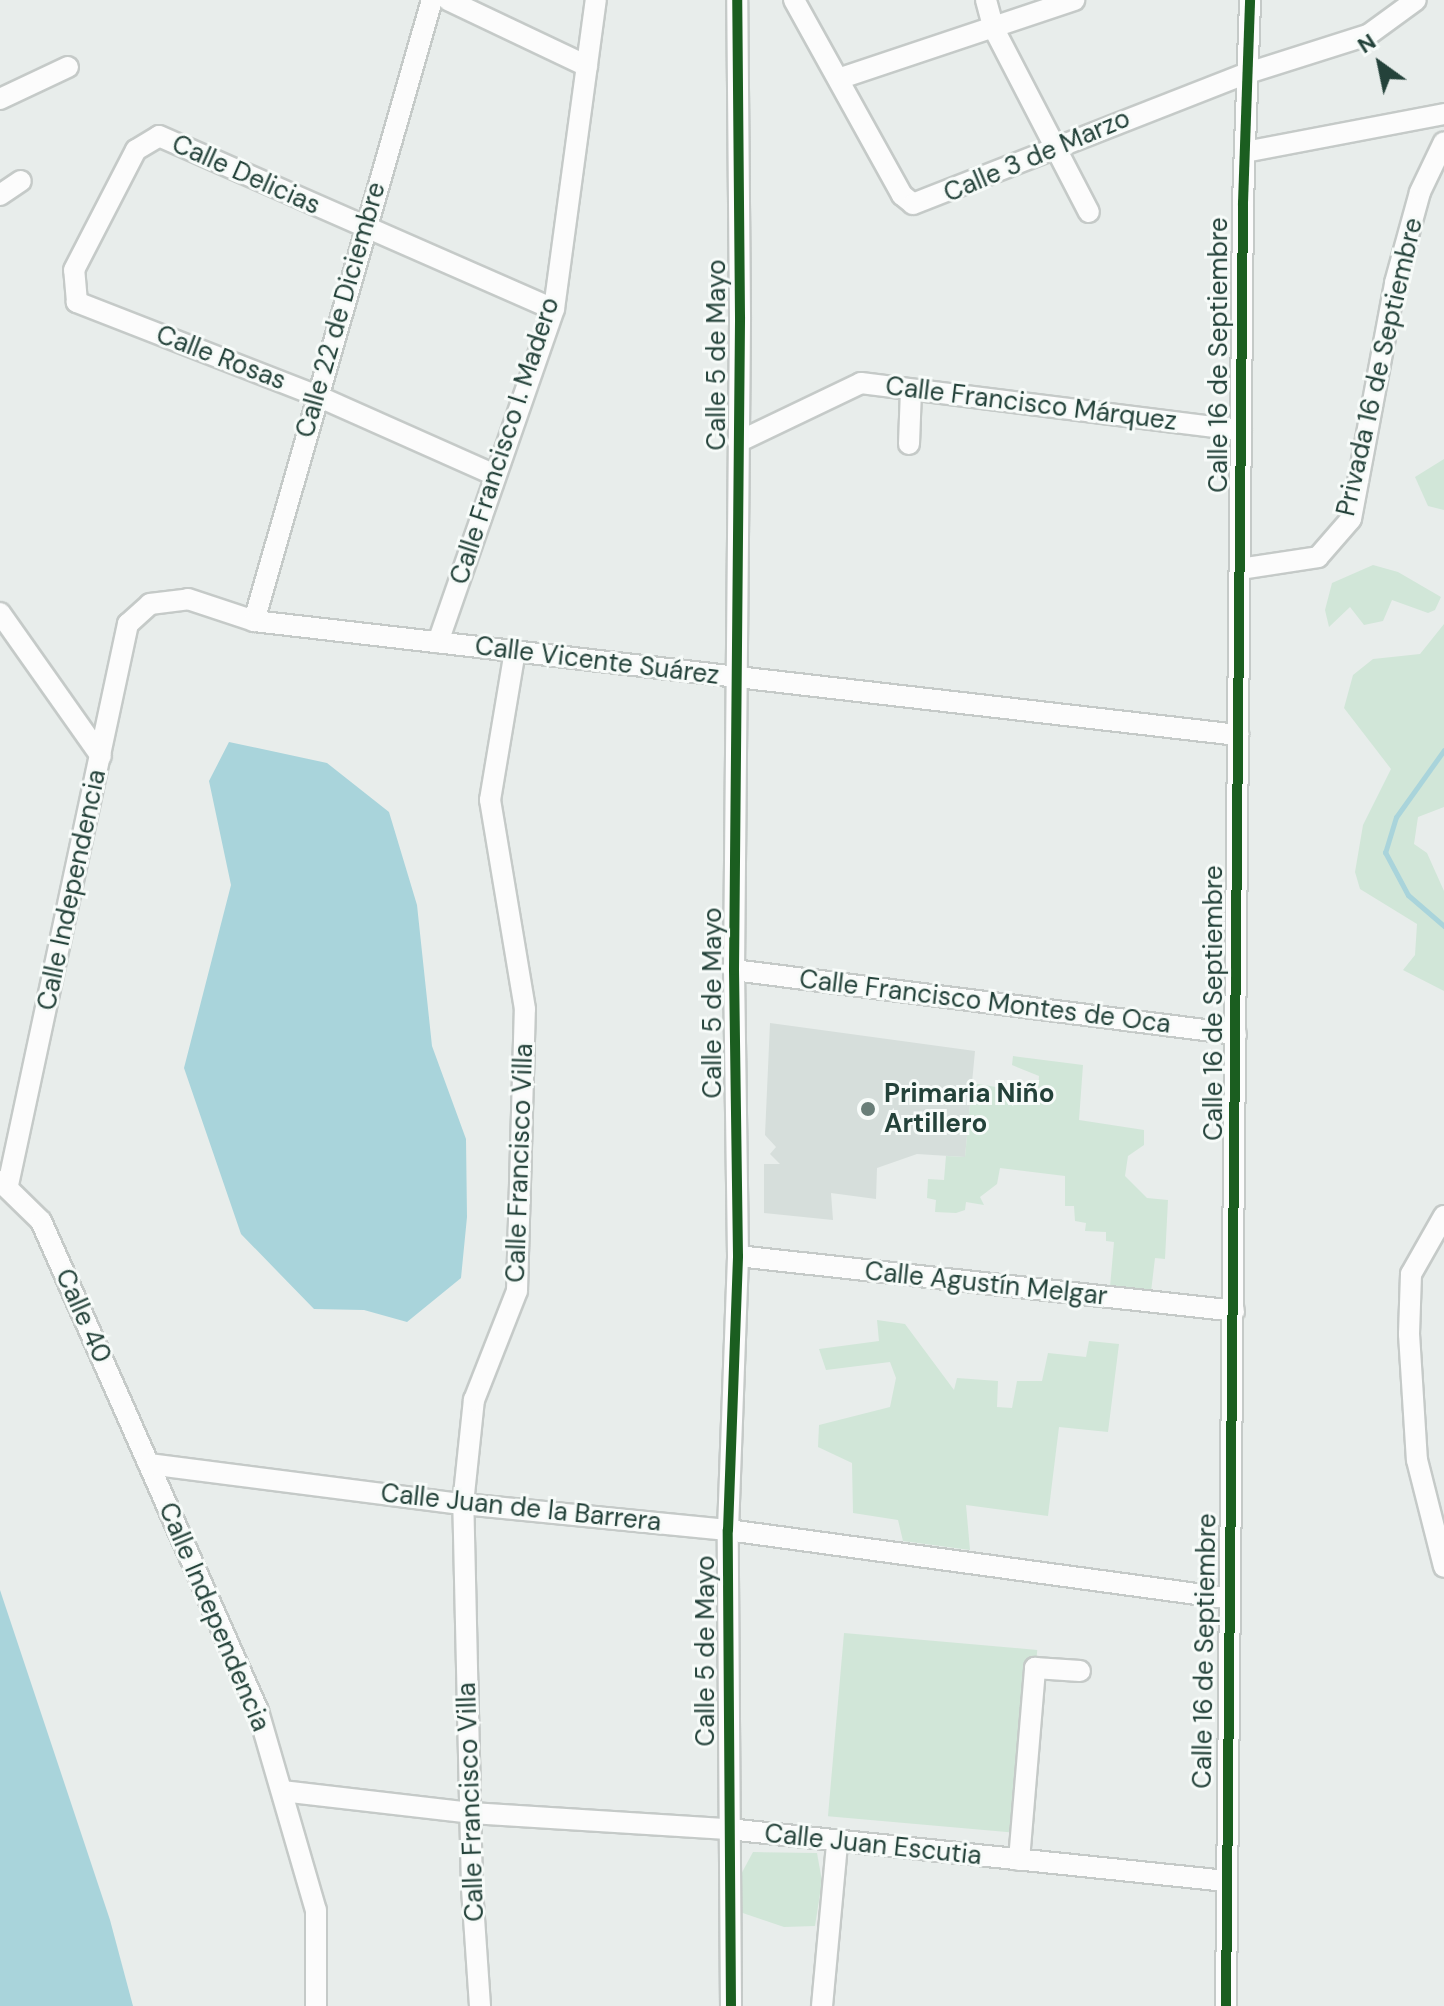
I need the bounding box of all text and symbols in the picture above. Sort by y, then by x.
north arrow [1340,24,1420,104]
text: N [1352,27,1381,60]
street label: Calle 3 de Marzo [939,103,1135,209]
street label: Calle Delicias [167,128,325,222]
street label: Calle 22 de Diciembre [290,179,392,441]
street label: Privada 16 de Septiembre [1330,215,1430,519]
street label: Calle 16 de Septiembre [1203,217,1235,493]
street label: Calle 5 de Mayo [701,259,733,451]
street label: Calle Francisco I. Madero [444,294,566,588]
street label: Calle Rosas [152,319,290,397]
street label: Calle Francisco Márquez [884,371,1178,437]
street label: Calle Vicente Suárez [473,631,721,691]
street label: Calle Independencia [31,767,113,1013]
street label: Calle 16 de Septiembre [1198,865,1230,1141]
street label: Calle 5 de Mayo [697,907,729,1099]
street label: Calle Francisco Montes de Oca [798,964,1172,1040]
street label: Calle Francisco Villa [500,1043,540,1283]
place label: Primaria Niño Artillero [884,1078,1055,1140]
marker: Primaria Niño Artillero [859,1100,877,1118]
street label: Calle Agustín Melgar [863,1256,1109,1312]
street label: Calle 40 [48,1264,118,1368]
street label: Calle Juan de la Barrera [379,1478,663,1538]
street label: Calle Independencia [152,1498,276,1736]
street label: Calle 16 de Septiembre [1187,1513,1223,1789]
street label: Calle 5 de Mayo [690,1555,722,1747]
street label: Calle Francisco Villa [451,1682,491,1922]
street label: Calle Juan Escutia [763,1818,983,1872]

